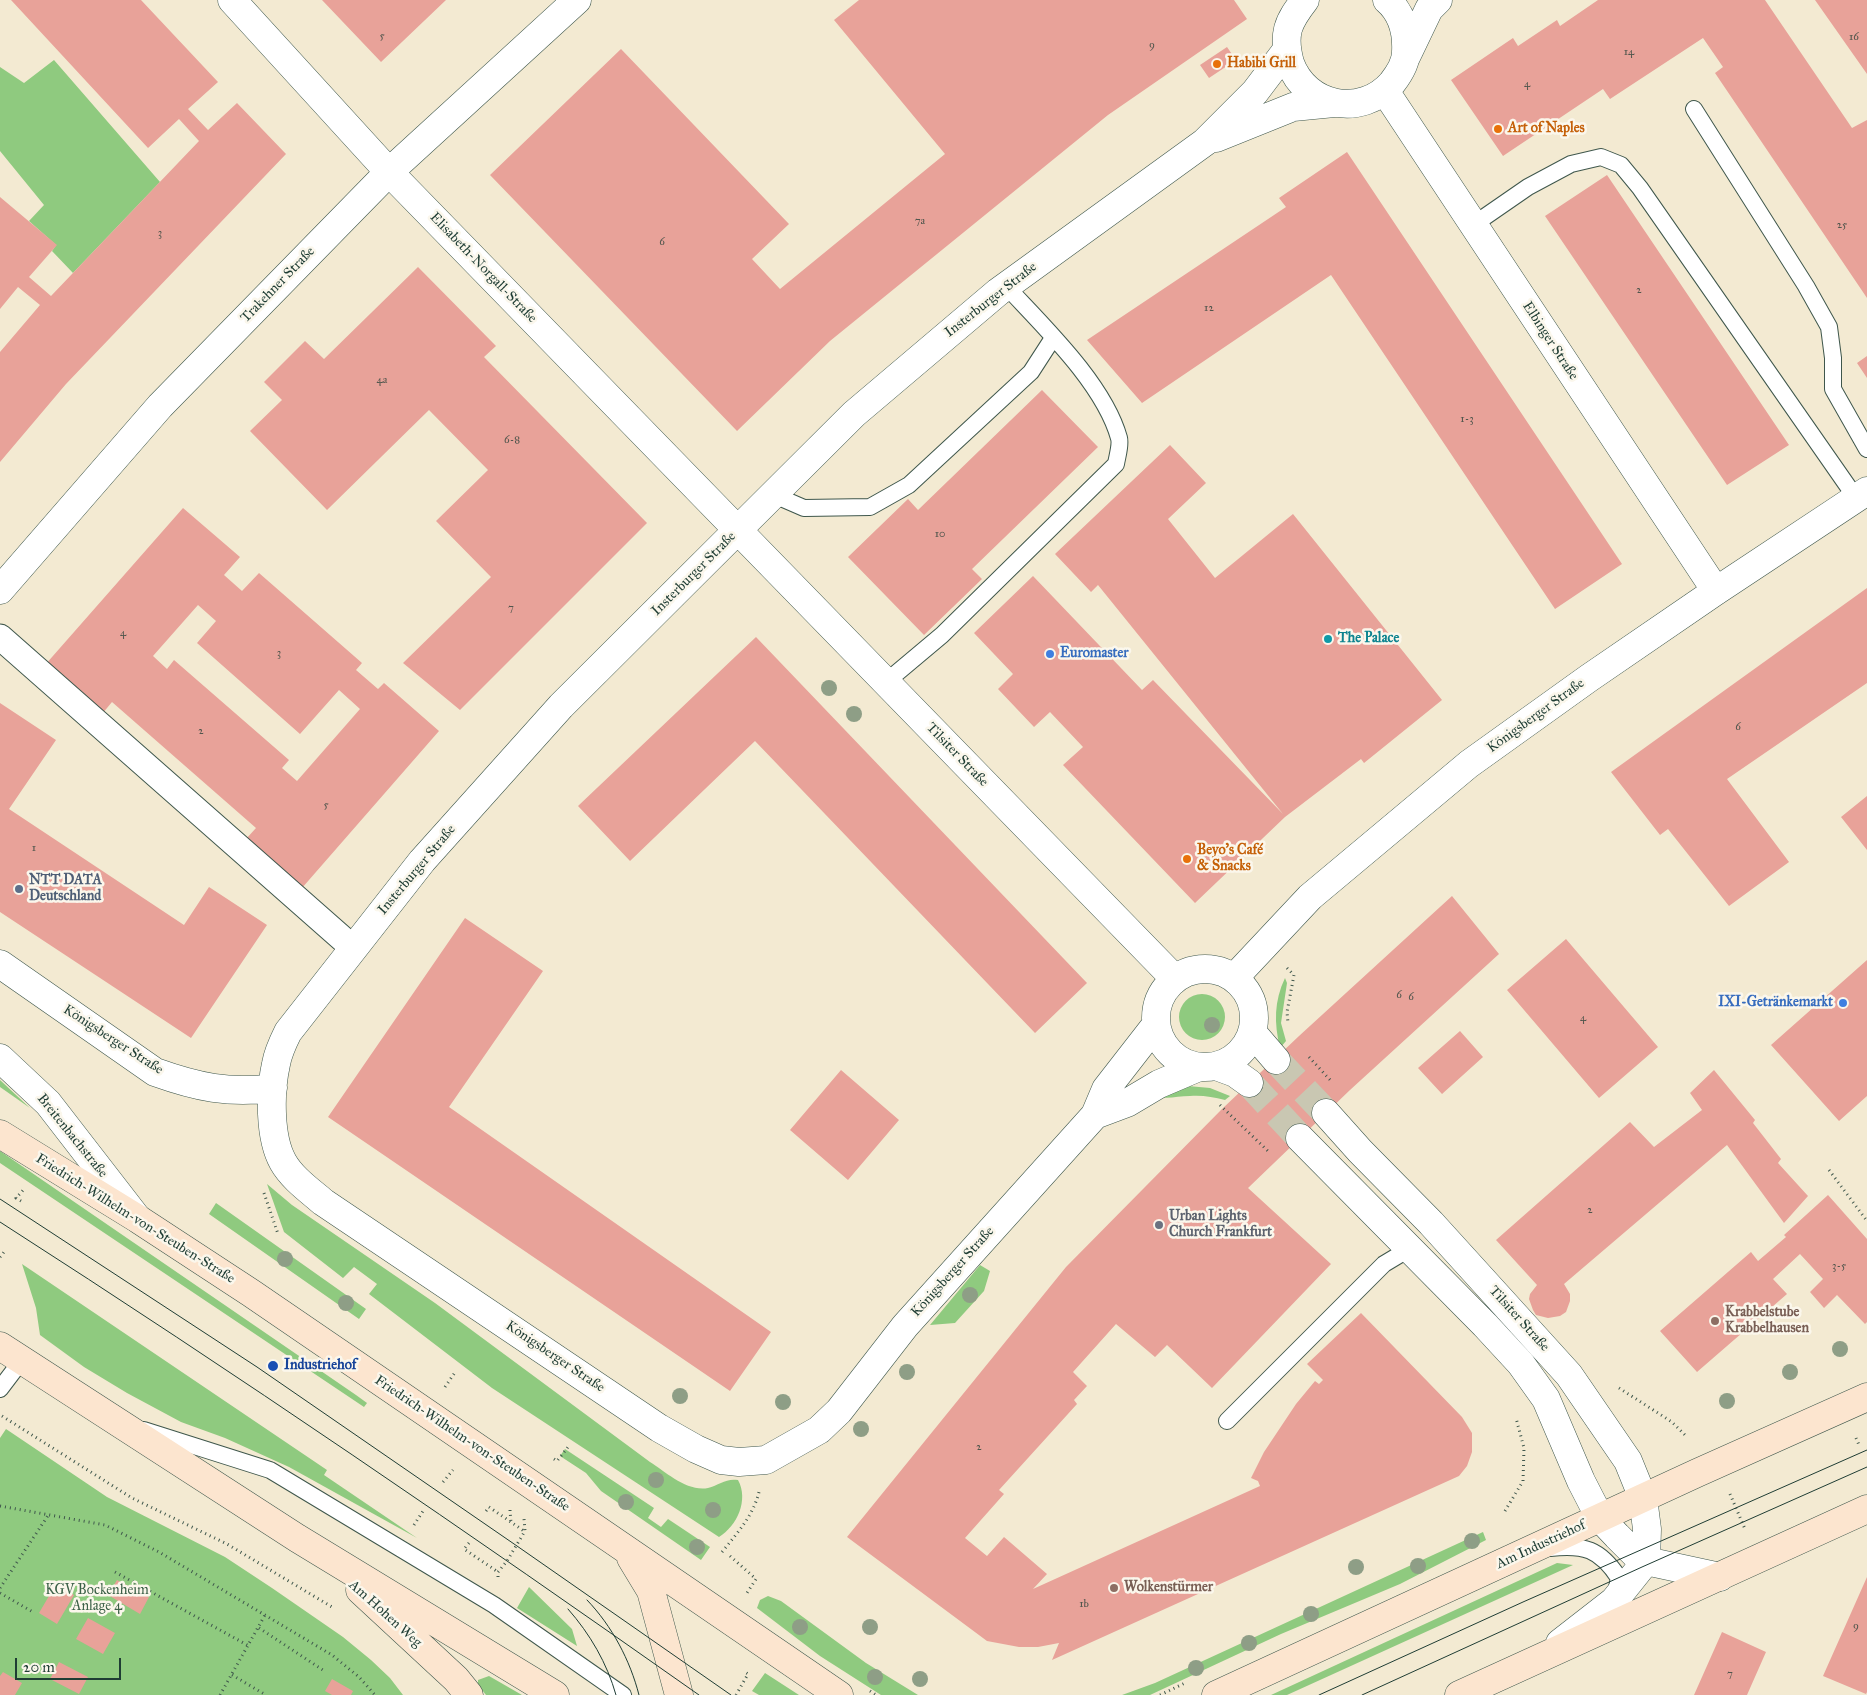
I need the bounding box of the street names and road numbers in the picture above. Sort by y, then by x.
street label: Elisabeth-Norgall-Straße [426,209,540,327]
street label: Trakehner Straße [237,243,319,327]
street label: Insterburger Straße [942,259,1040,341]
street label: Elbinger Straße [1518,299,1582,383]
street label: Insterburger Straße [648,528,740,620]
street label: Königsberger Straße [1484,675,1588,757]
street label: Tilsiter Straße [922,720,992,790]
street label: Insterburger Straße [375,822,459,918]
street label: Königsberger Straße [60,1001,166,1079]
street label: Breitenbachstraße [33,1091,111,1181]
street label: Friedrich-Wilhelm-von-Steuben-Straße [32,1151,238,1287]
street label: Königsberger Straße [908,1223,998,1321]
street label: Tilsiter Straße [1485,1283,1553,1355]
street label: Königsberger Straße [502,1318,608,1396]
street label: Friedrich-Wilhelm-von-Steuben-Straße [371,1372,573,1516]
street label: Am Industriehof [1494,1517,1588,1573]
street label: Am Hohen Weg [345,1577,425,1651]

